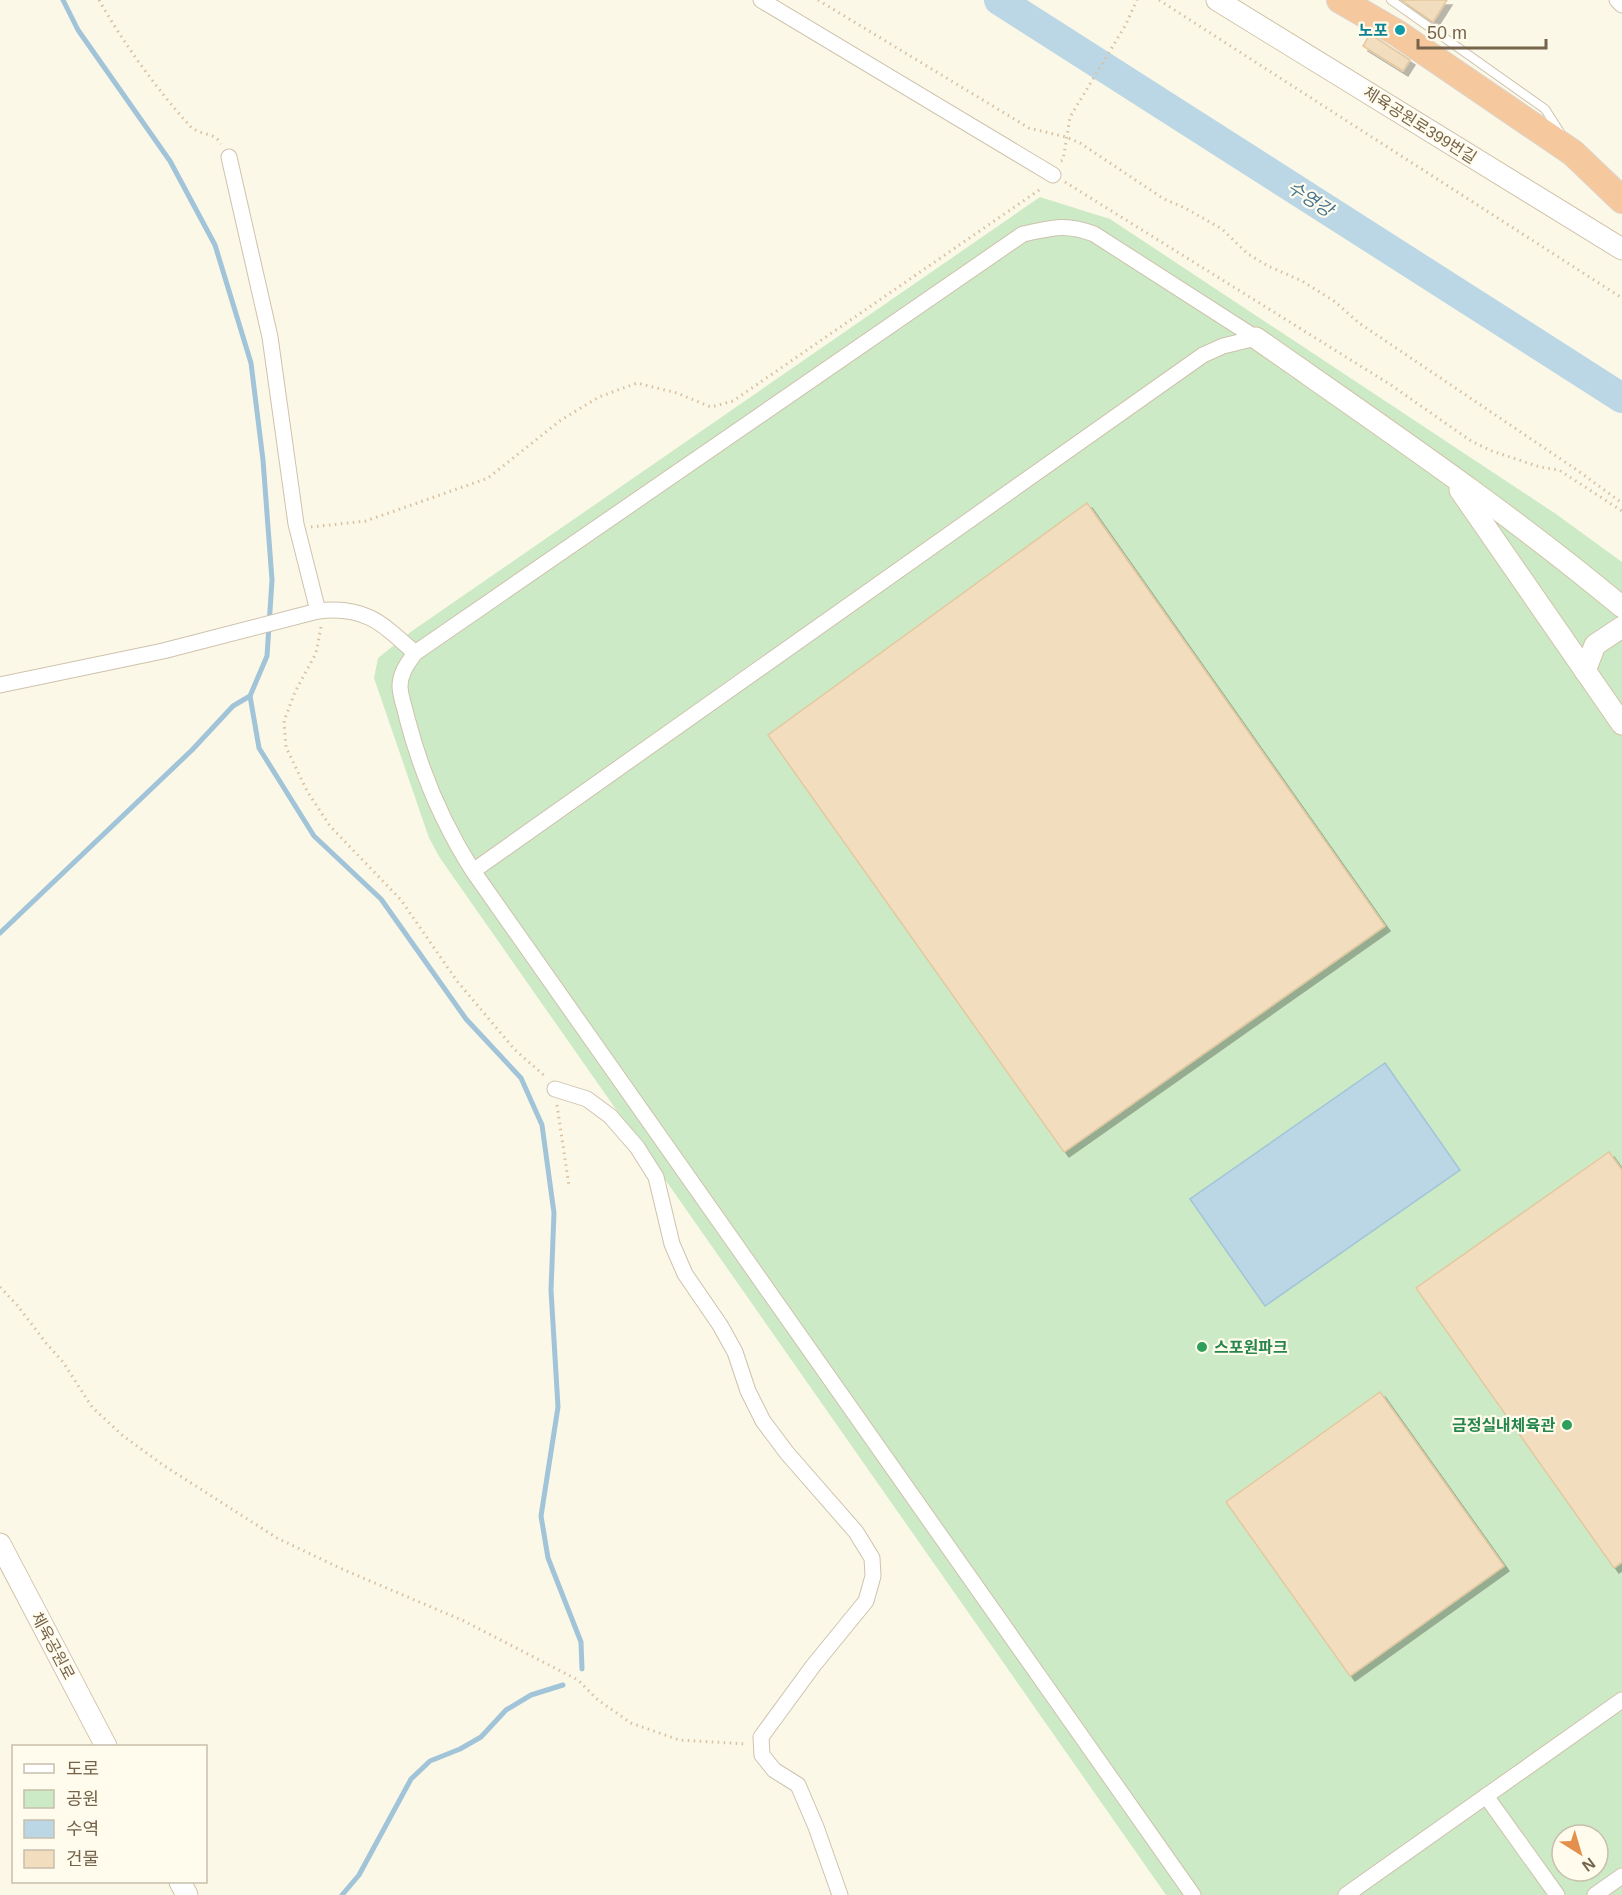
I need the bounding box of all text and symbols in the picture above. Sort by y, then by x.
scale bar [1418,12,1546,50]
place label: 노포 [1359,22,1388,39]
marker: 노포 [1393,23,1407,37]
text: 50 m [1427,23,1467,43]
street label: 체육공원로399번길 [1360,83,1480,167]
water label: 수영강 [1284,177,1338,222]
place label: 스포원파크 [1214,1339,1288,1356]
marker: 스포원파크 [1195,1340,1209,1354]
place label: 금정실내체육관 [1452,1417,1555,1434]
marker: 금정실내체육관 [1560,1418,1574,1432]
street label: 체육공원로 [28,1610,78,1683]
legend [12,1745,207,1883]
text: 도로 [66,1759,99,1779]
text: 공원 [66,1789,99,1809]
text: 수역 [66,1819,99,1839]
north arrow [1550,1823,1610,1883]
text: 건물 [66,1849,99,1869]
text: N [1579,1854,1598,1875]

